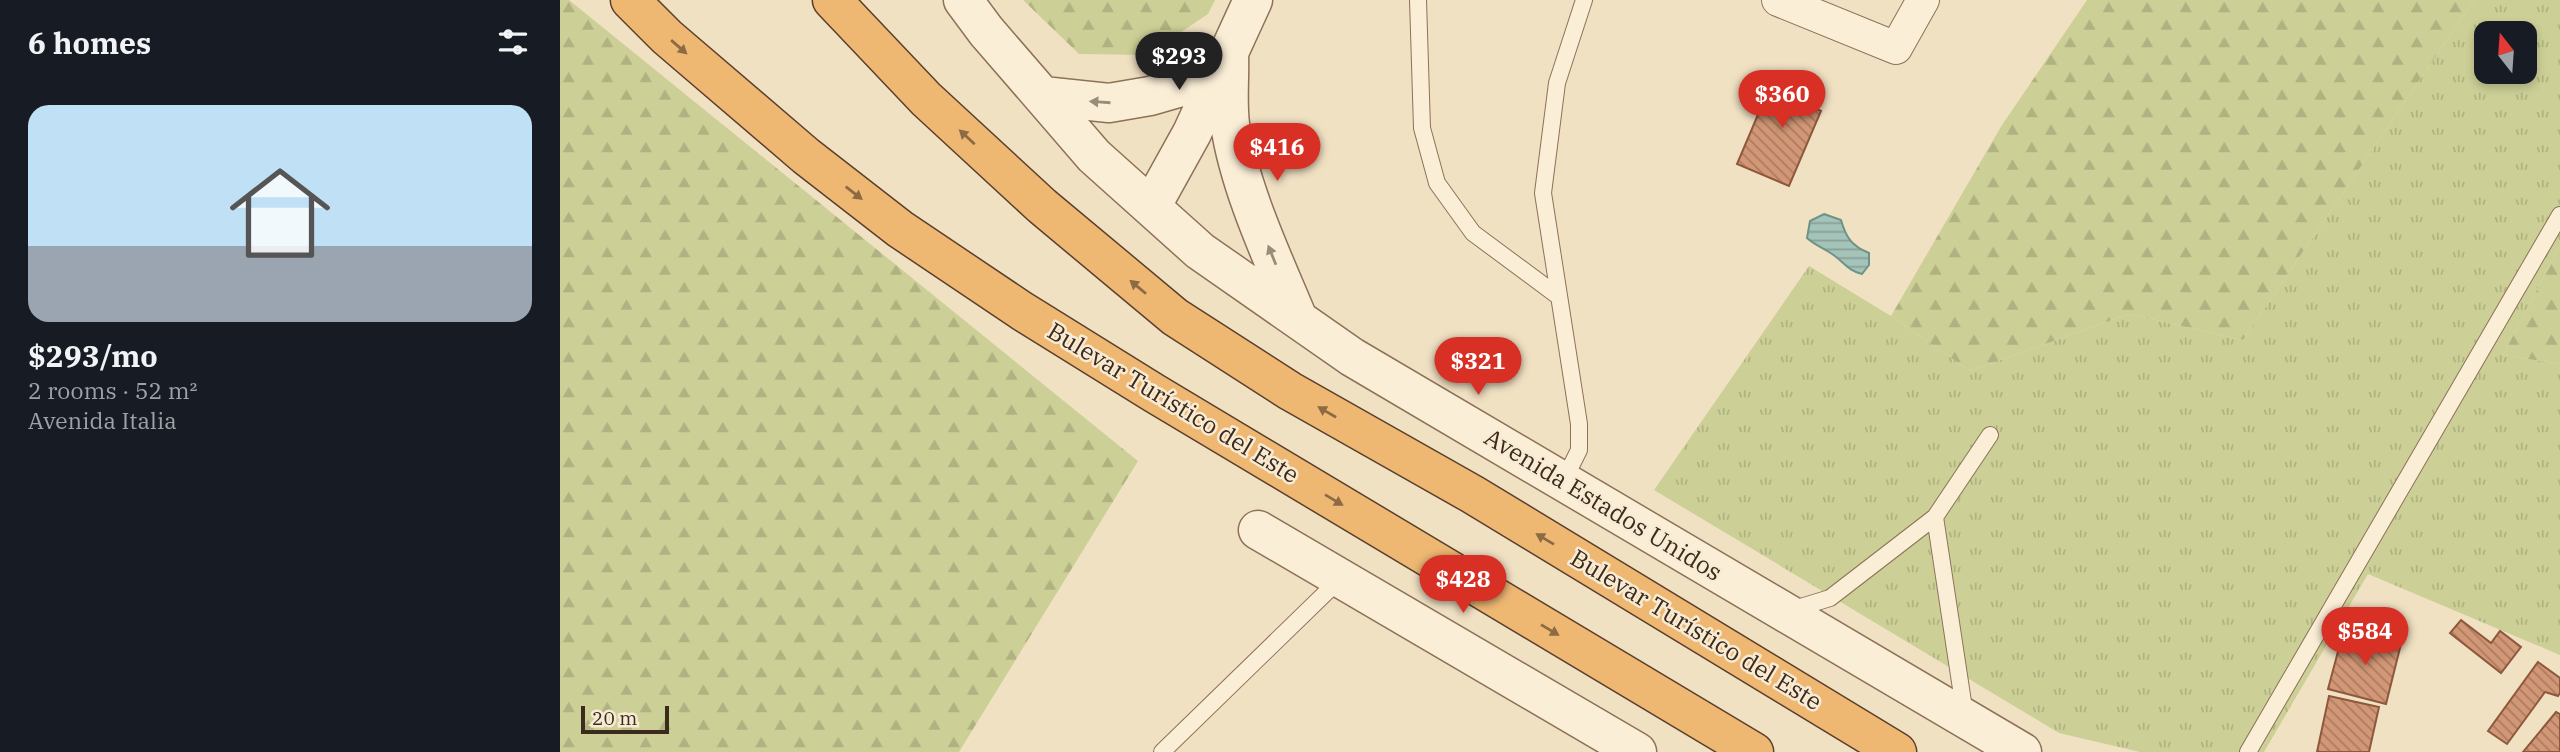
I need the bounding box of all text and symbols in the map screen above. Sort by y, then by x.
north arrow [2474,21,2538,84]
map controls [2474,21,2537,84]
text: 6 homes [28,23,151,62]
icon: filters [494,23,532,61]
pin: $293 [1138,32,1220,92]
one-way arrow [670,39,688,55]
text: $293 [1151,40,1207,70]
pin: $360 [1741,71,1823,130]
text: $360 [1754,78,1810,108]
one-way arrow [1089,96,1111,107]
pin: $416 [1236,124,1318,183]
one-way arrow [958,129,976,145]
text: $416 [1249,131,1305,161]
icon: home [217,150,343,276]
one-way arrow [844,186,862,201]
one-way arrow [1266,245,1277,266]
one-way arrow [1130,280,1147,295]
street label: Bulevar Turístico del Este [1042,314,1305,490]
text: $293/mo [28,336,158,375]
pin: $321 [1437,338,1519,397]
text: $321 [1450,345,1506,375]
text: 2 rooms · 52 m² [28,375,198,405]
text: Avenida Italia [28,405,177,435]
one-way arrow [1318,406,1337,418]
street label: Avenida Estados Unidos [1479,420,1728,588]
one-way arrow [1324,494,1344,506]
one-way arrow [1536,533,1555,545]
street label: Bulevar Turístico del Este [1565,541,1828,717]
pin: $428 [1422,556,1504,615]
text: $428 [1435,563,1491,593]
pin: $584 [2324,608,2406,667]
text: $584 [2337,615,2393,645]
one-way arrow [1541,623,1560,636]
scale bar [581,703,668,735]
text: 20 m [592,706,637,730]

